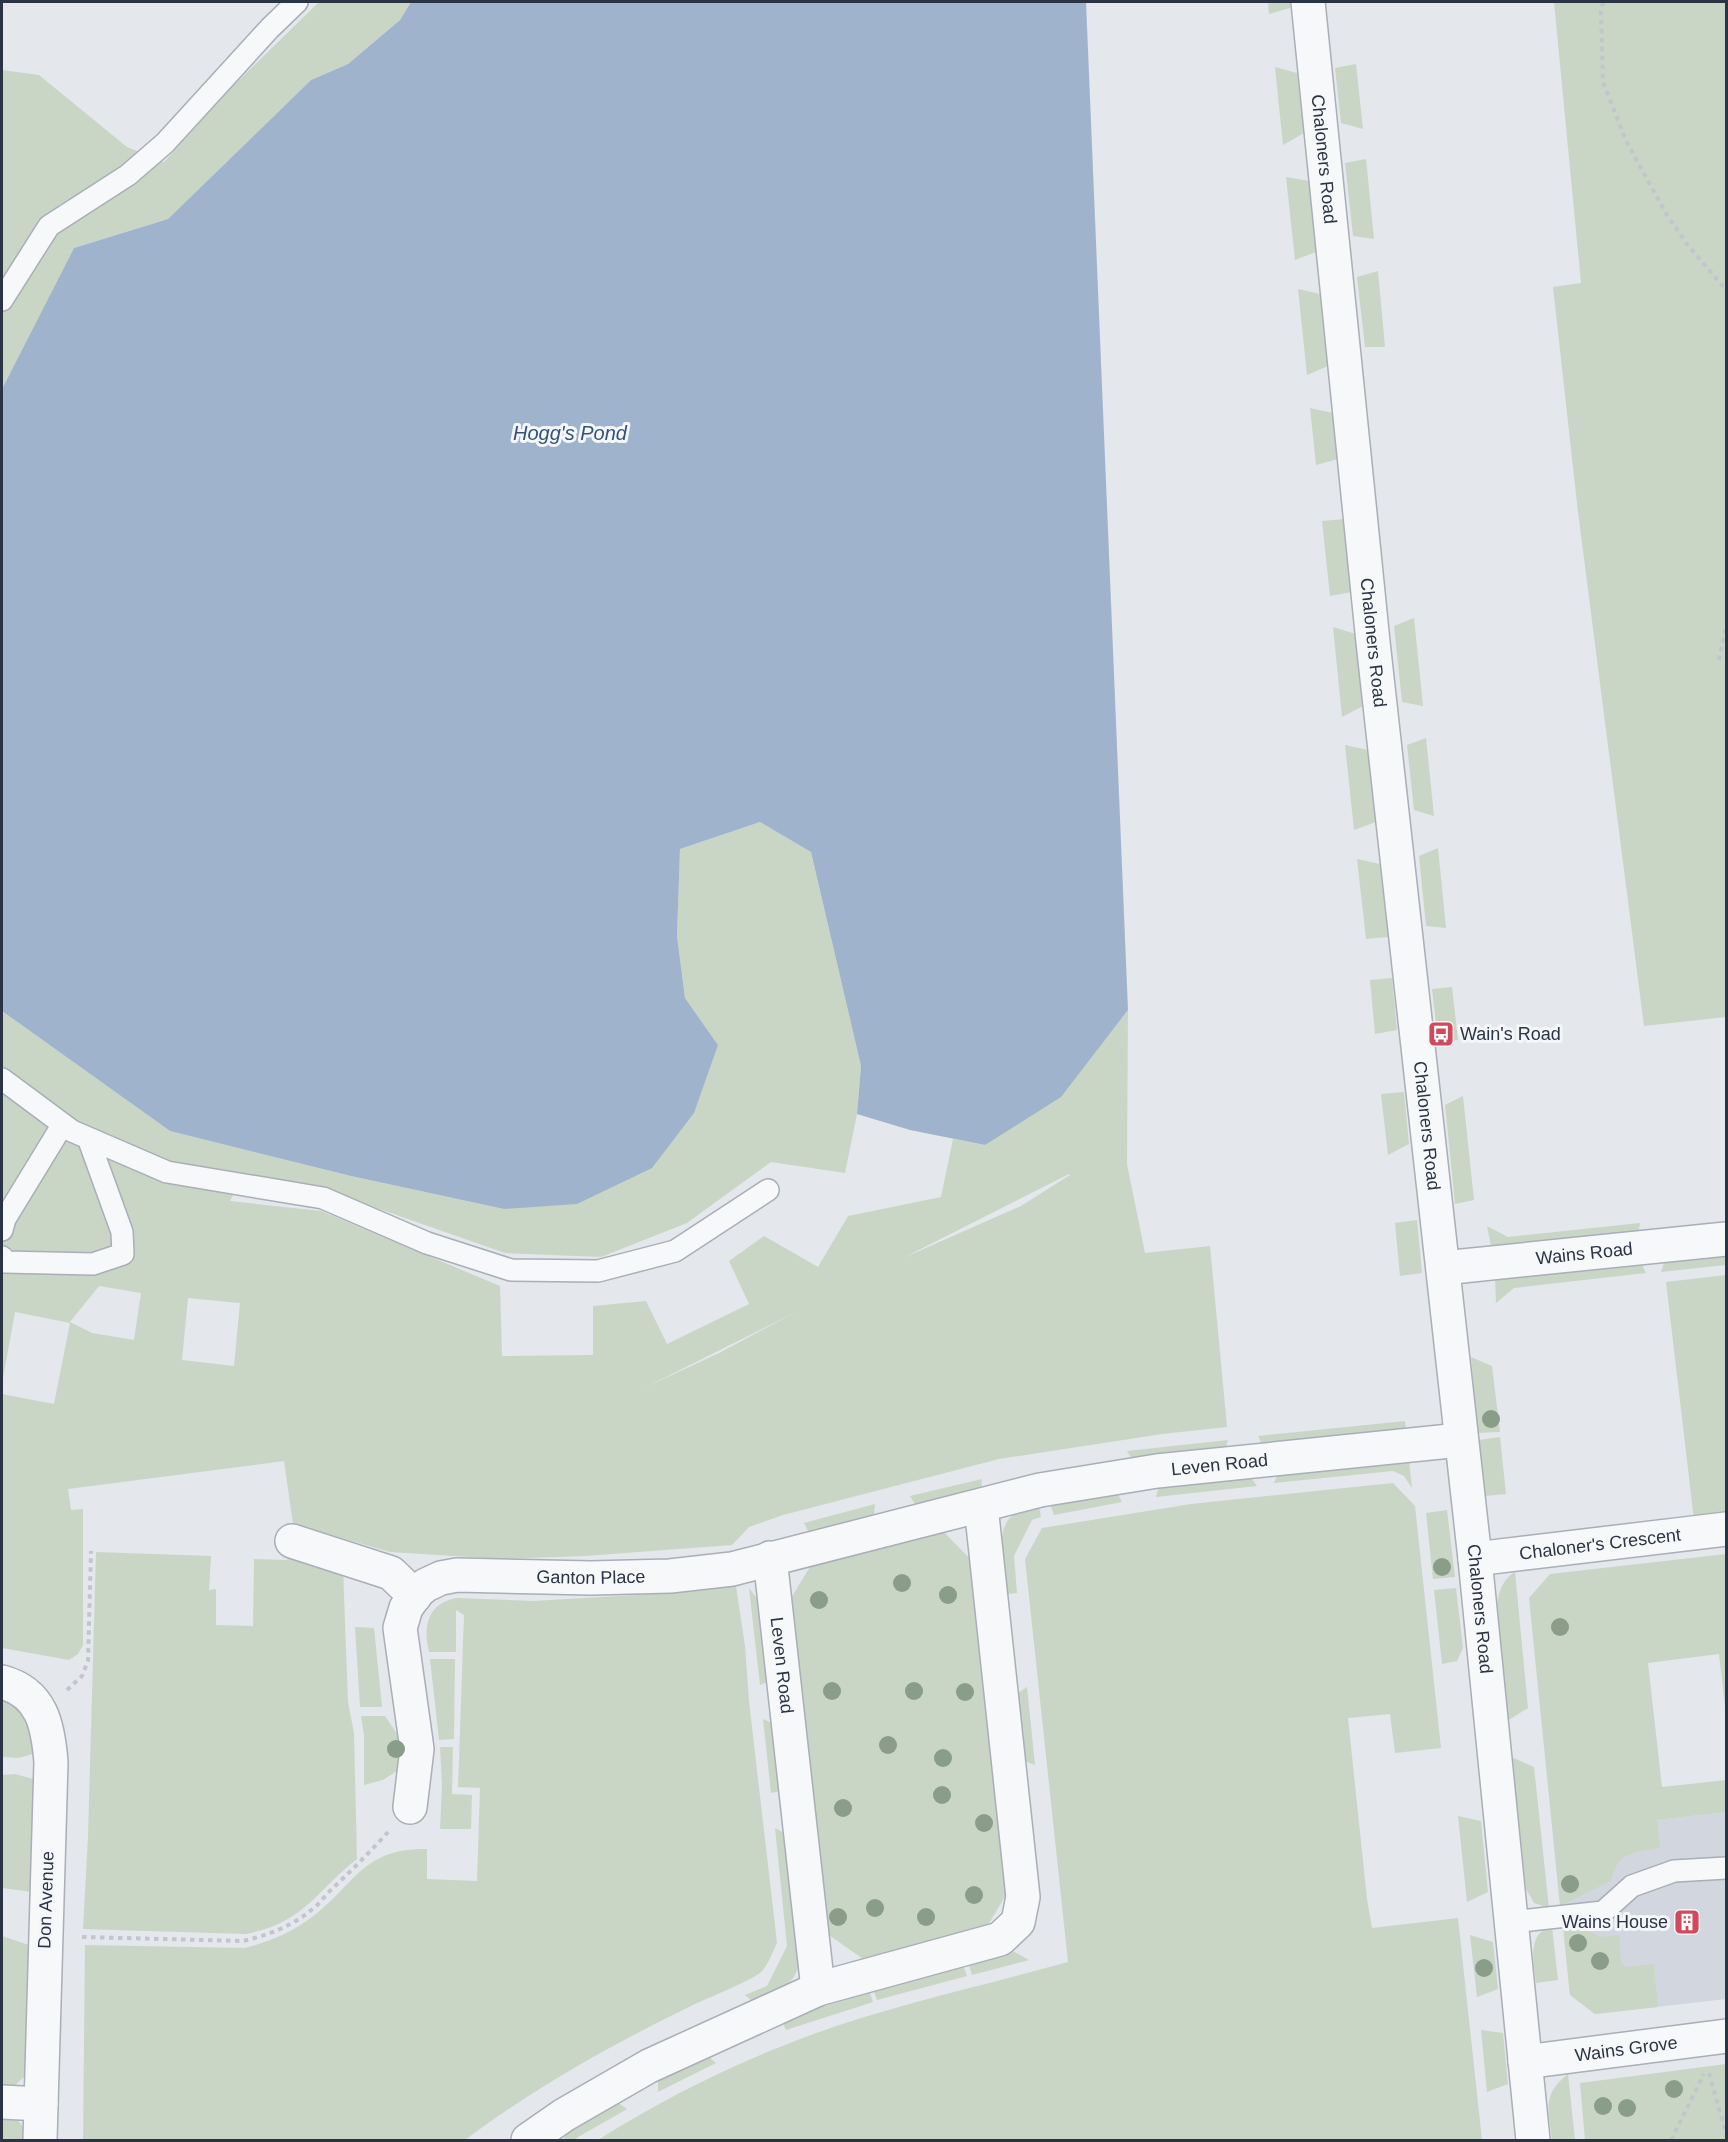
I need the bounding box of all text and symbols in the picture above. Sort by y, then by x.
street label: Chaloners Road [1307,93,1340,225]
water label: Hogg's Pond [513,422,628,444]
street label: Chaloners Road [1357,577,1390,708]
bus stop icon: Wain's Road [1426,1019,1456,1049]
place label: Wain's Road [1460,1024,1561,1044]
street label: Chaloners Road [1410,1060,1444,1192]
street label: Wains Road [1535,1239,1634,1268]
street label: Leven Road [1170,1450,1269,1479]
street label: Chaloner's Crescent [1518,1524,1682,1564]
street label: Chaloners Road [1463,1543,1496,1675]
street label: Ganton Place [536,1567,646,1588]
street label: Leven Road [767,1616,797,1715]
street label: Don Avenue [34,1851,58,1949]
building icon: Wains House [1672,1907,1702,1937]
place label: Wains House [1562,1912,1668,1932]
street label: Wains Grove [1574,2032,1679,2065]

